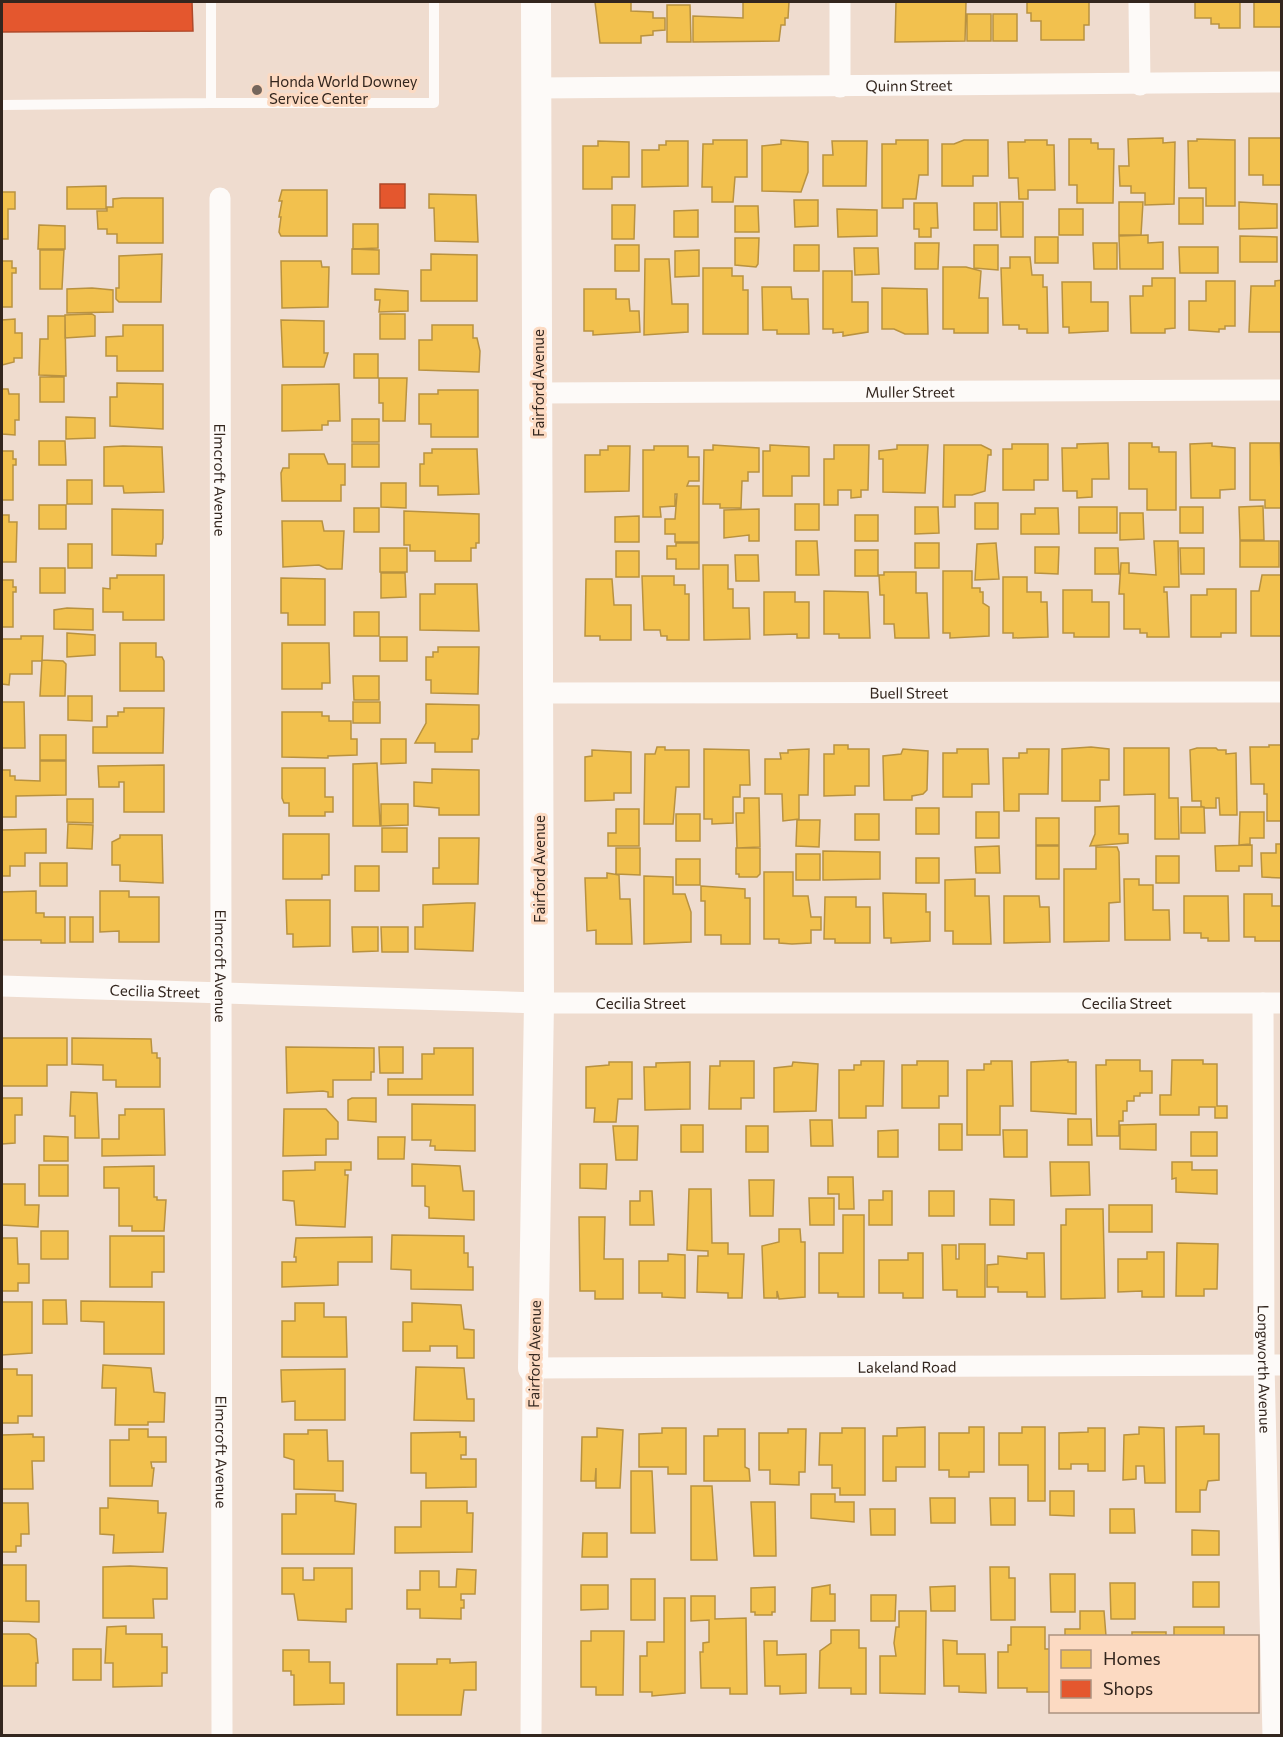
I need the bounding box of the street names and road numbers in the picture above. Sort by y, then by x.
street label: Quinn Street [865,76,953,94]
street label: Fairford Avenue [529,329,547,437]
street label: Muller Street [865,382,955,401]
street label: Elmcroft Avenue [211,424,229,537]
street label: Buell Street [870,683,948,702]
street label: Fairford Avenue [530,815,548,923]
street label: Elmcroft Avenue [212,910,230,1023]
street label: Cecilia Street [109,980,200,1001]
street label: Cecilia Street [596,994,686,1012]
street label: Cecilia Street [1082,994,1172,1012]
street label: Fairford Avenue [524,1300,544,1408]
street label: Longworth Avenue [1255,1305,1275,1434]
street label: Lakeland Road [857,1357,957,1376]
street label: Elmcroft Avenue [213,1396,231,1509]

